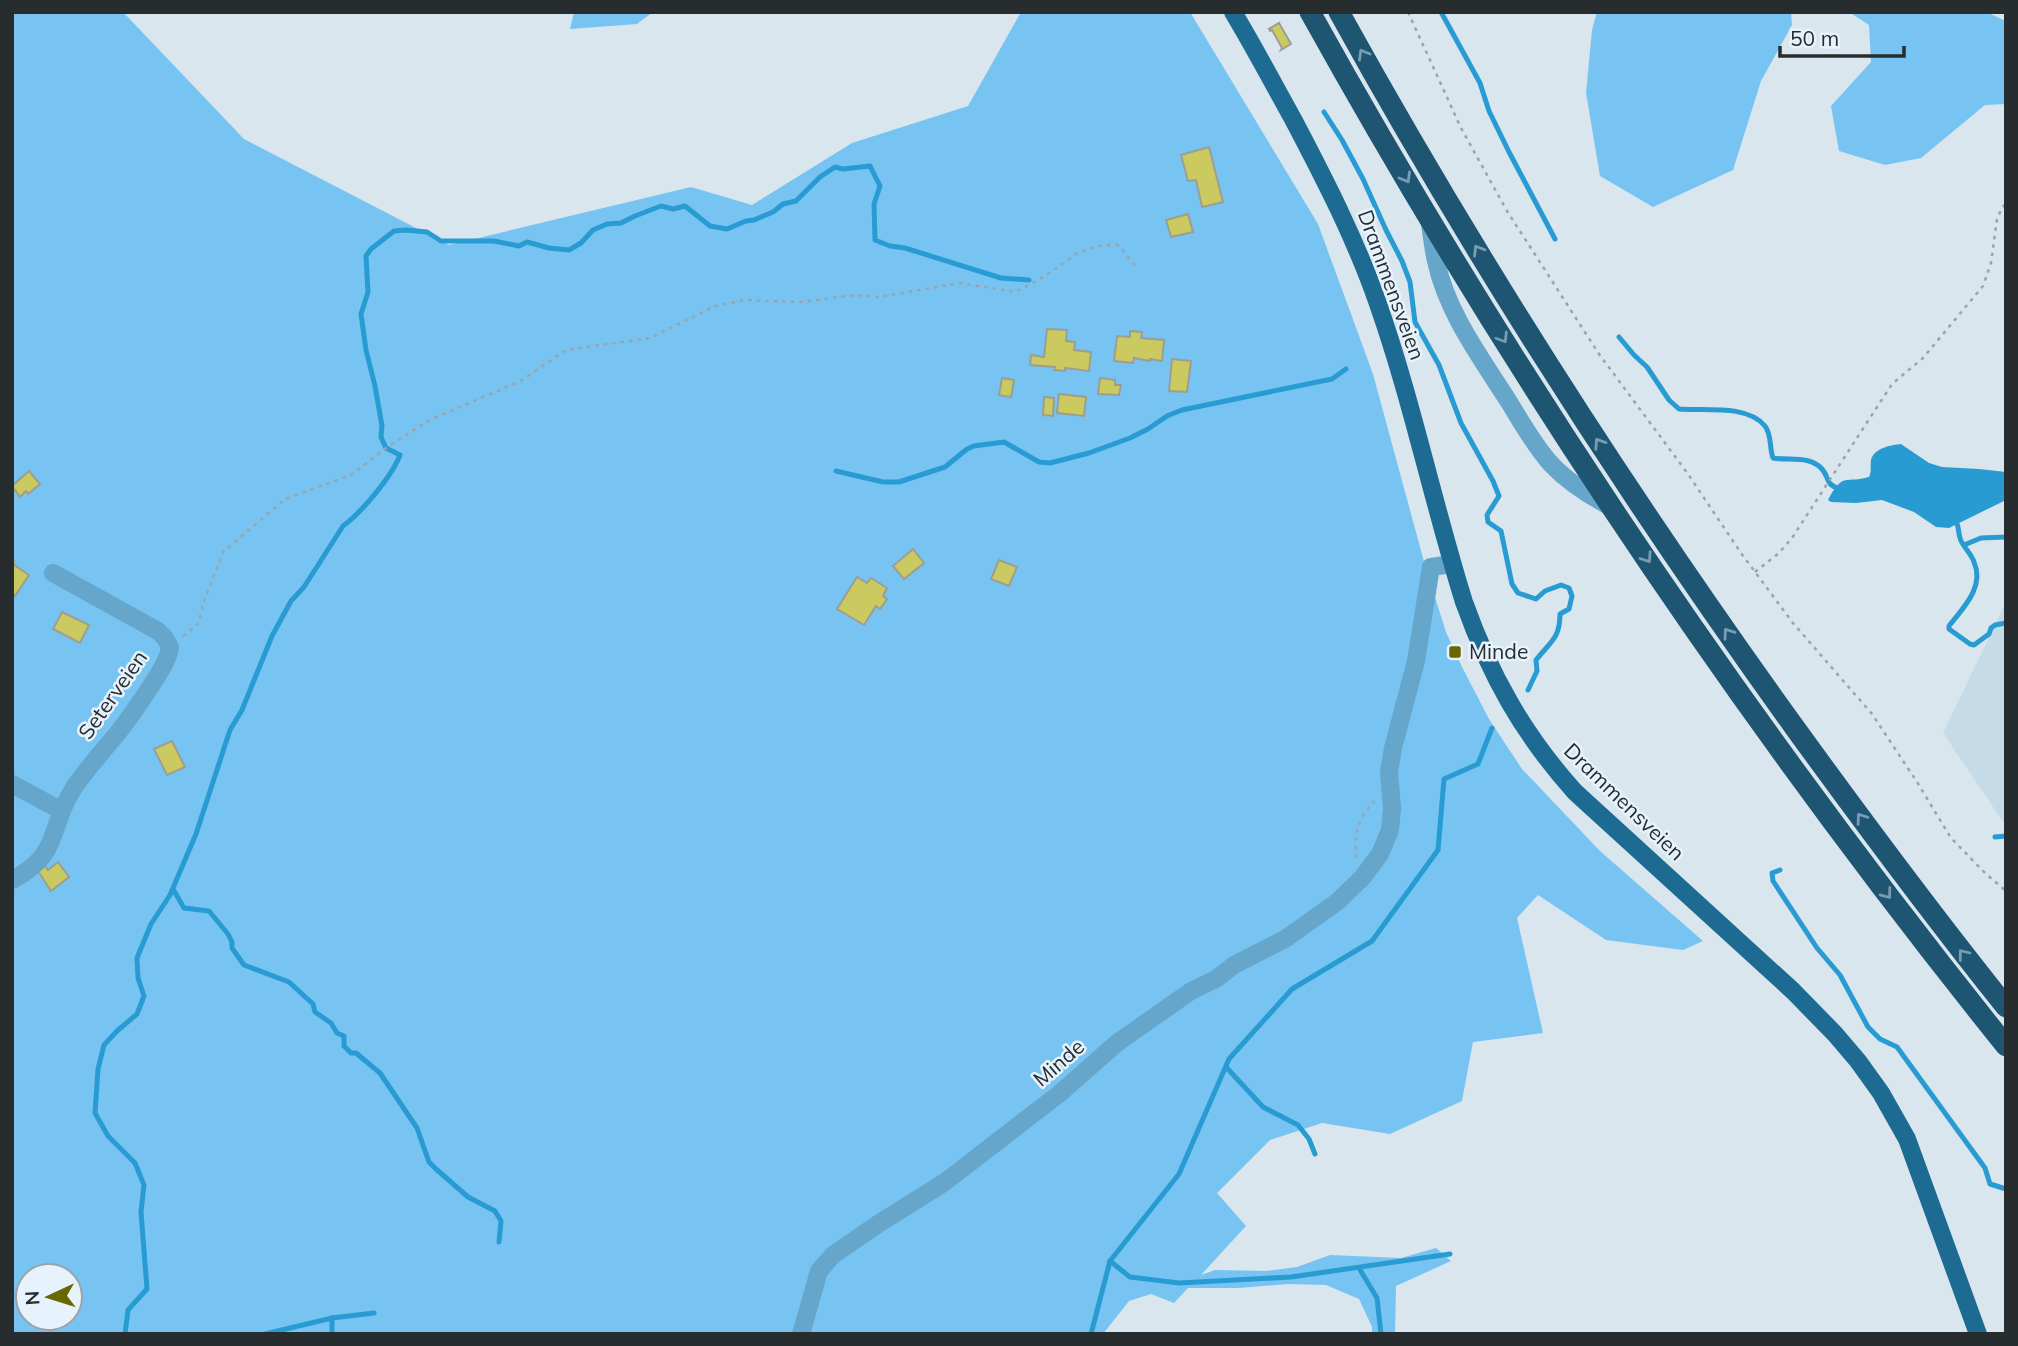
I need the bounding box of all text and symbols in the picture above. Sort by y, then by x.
scale bar [1780,14,1904,58]
text: 50 m [1790,25,1839,51]
one-way arrow [1358,49,1371,62]
one-way arrow [1398,170,1411,183]
street label: Drammensveien [1353,206,1431,363]
one-way arrow [1473,245,1486,258]
one-way arrow [1494,330,1507,343]
one-way arrow [1595,438,1607,451]
one-way arrow [1639,550,1651,563]
one-way arrow [1724,628,1736,641]
place label: Minde [1469,638,1528,664]
marker: Minde [1447,644,1463,660]
street label: Seterveien [72,645,152,744]
street label: Drammensveien [1559,737,1690,865]
one-way arrow [1856,813,1869,826]
one-way arrow [1879,886,1892,899]
one-way arrow [1959,949,1972,961]
street label: Minde [1027,1033,1089,1092]
north arrow [14,1262,84,1332]
text: N [20,1290,45,1306]

